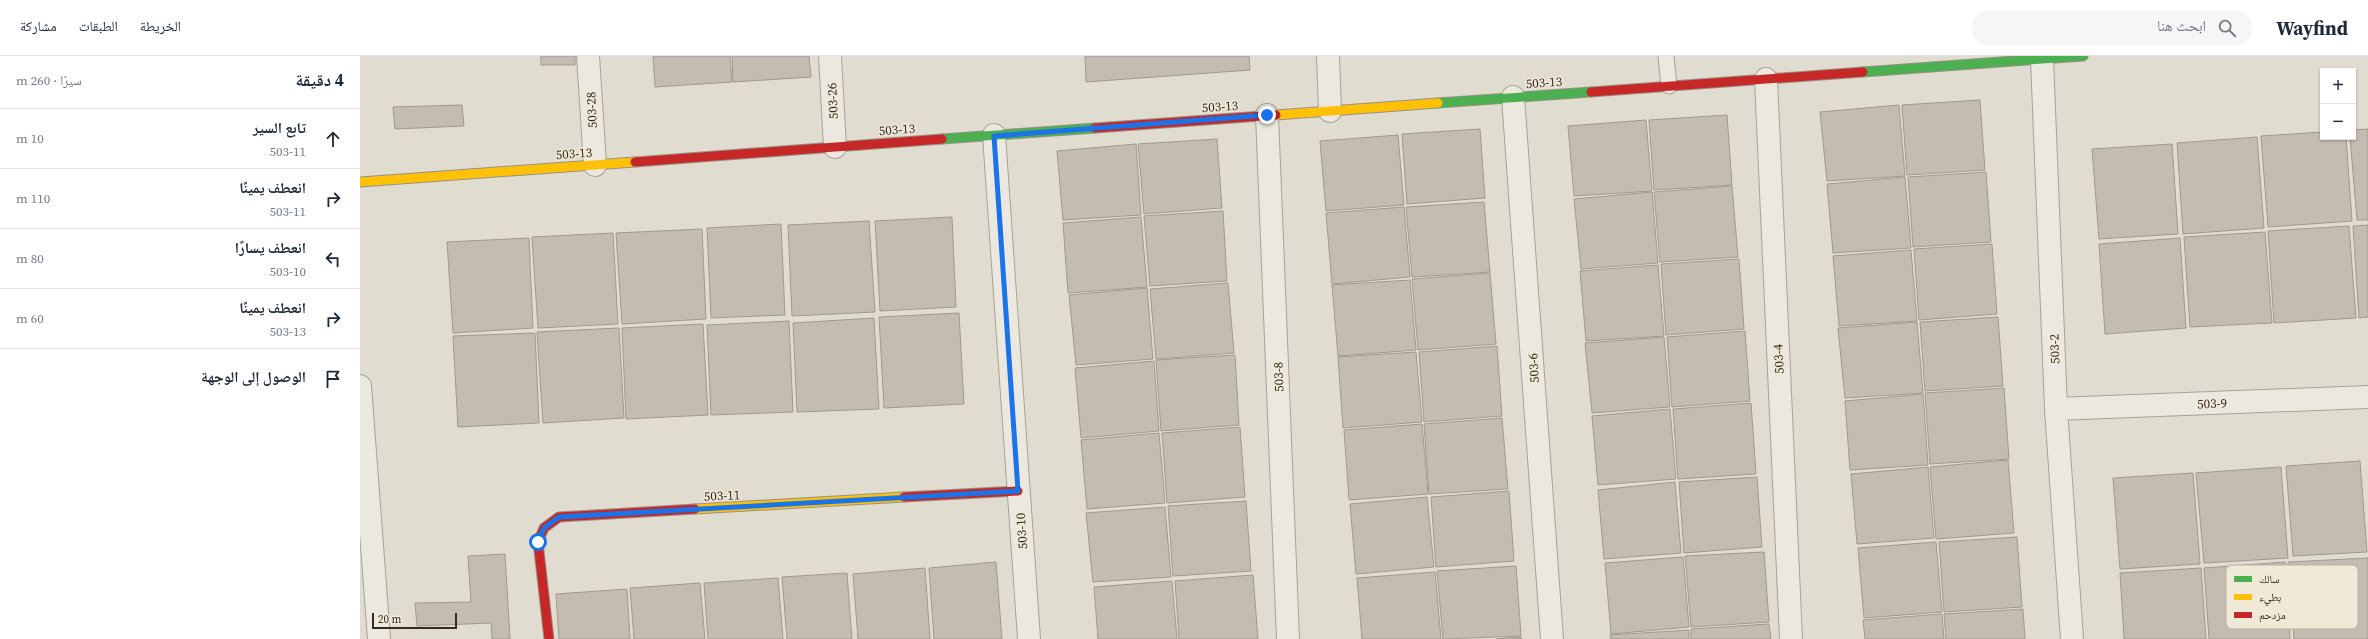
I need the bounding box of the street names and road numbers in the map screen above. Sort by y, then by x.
street label: 503-13 [1525,73,1563,92]
street label: 503-26 [823,82,842,120]
street label: 503-28 [582,91,601,129]
street label: 503-13 [1201,97,1239,116]
street label: 503-13 [878,120,916,139]
street label: 503-13 [555,144,593,163]
street label: 503-2 [2045,334,2064,364]
street label: 503-4 [1769,343,1788,374]
street label: 503-6 [1524,352,1543,384]
street label: 503-8 [1269,362,1288,392]
street label: 503-9 [2197,394,2227,413]
street label: 503-11 [703,486,741,505]
street label: 503-10 [1012,512,1031,550]

